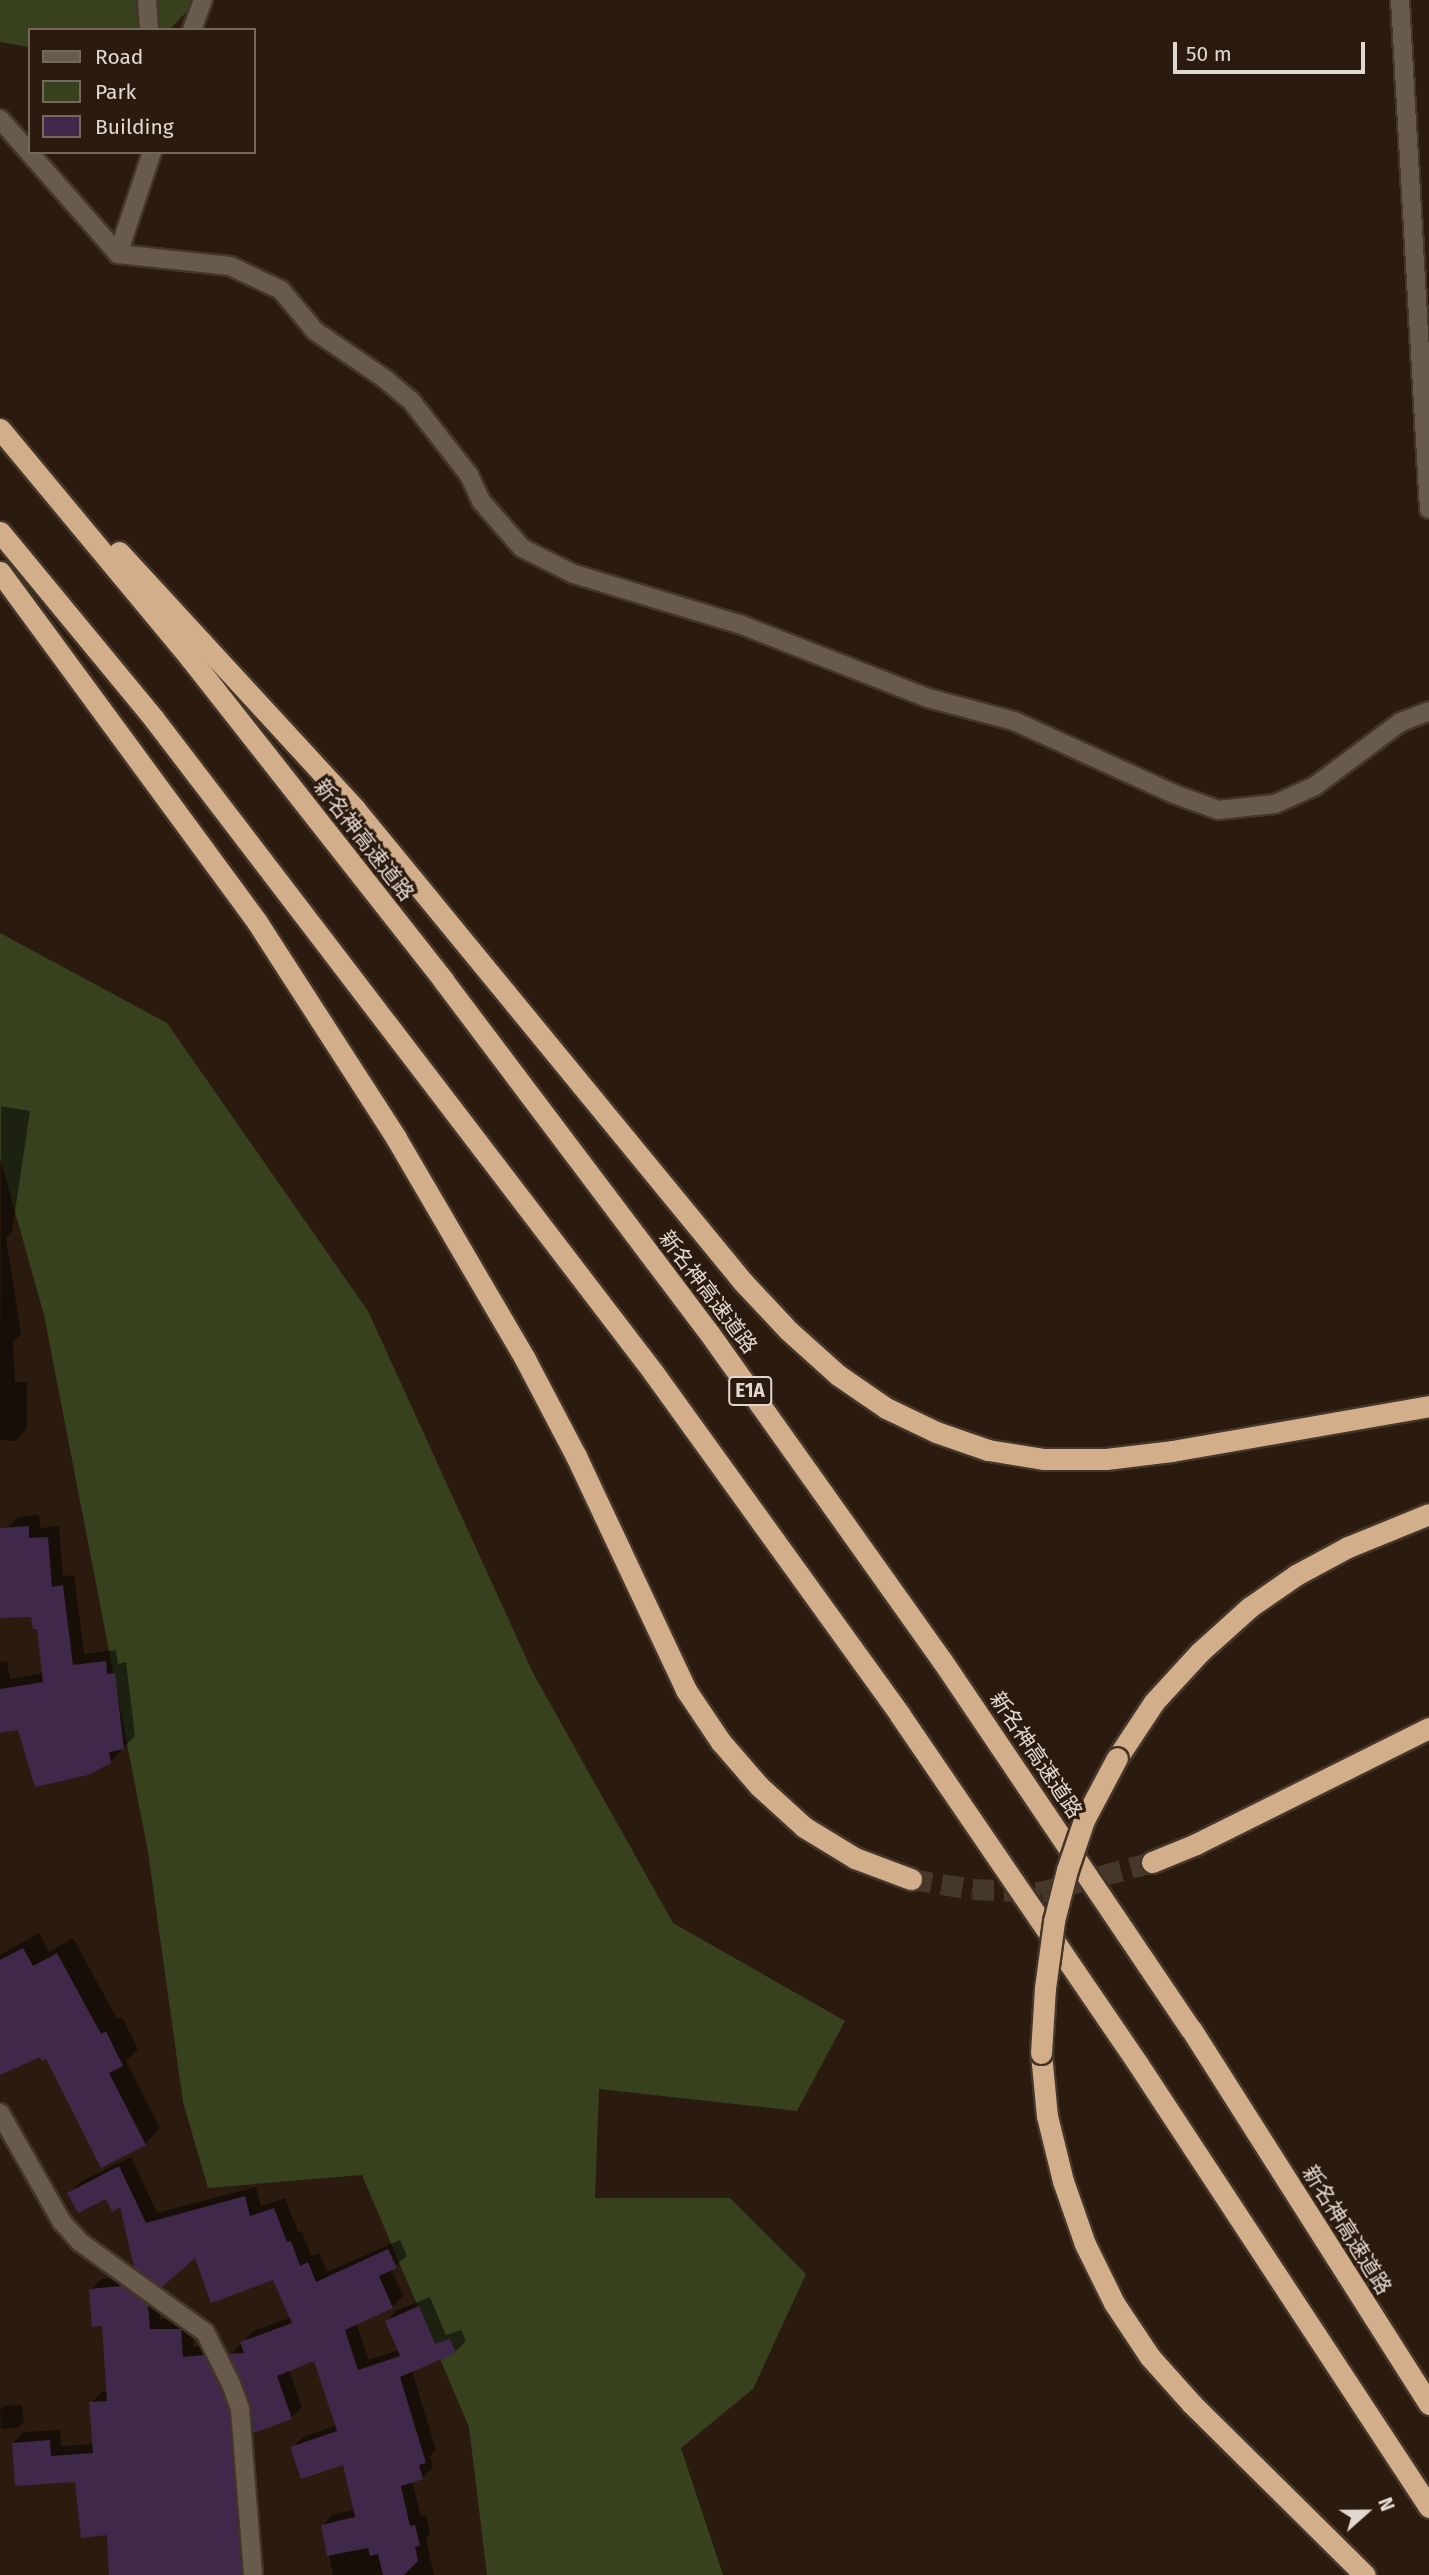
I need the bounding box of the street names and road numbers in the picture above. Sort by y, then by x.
street label: 新名神高速道路 [309,774,419,906]
street label: 新名神高速道路 [654,1226,762,1358]
road number: E1A [727,1376,773,1406]
street label: 新名神高速道路 [984,1687,1088,1823]
street label: 新名神高速道路 [1297,2161,1397,2299]

